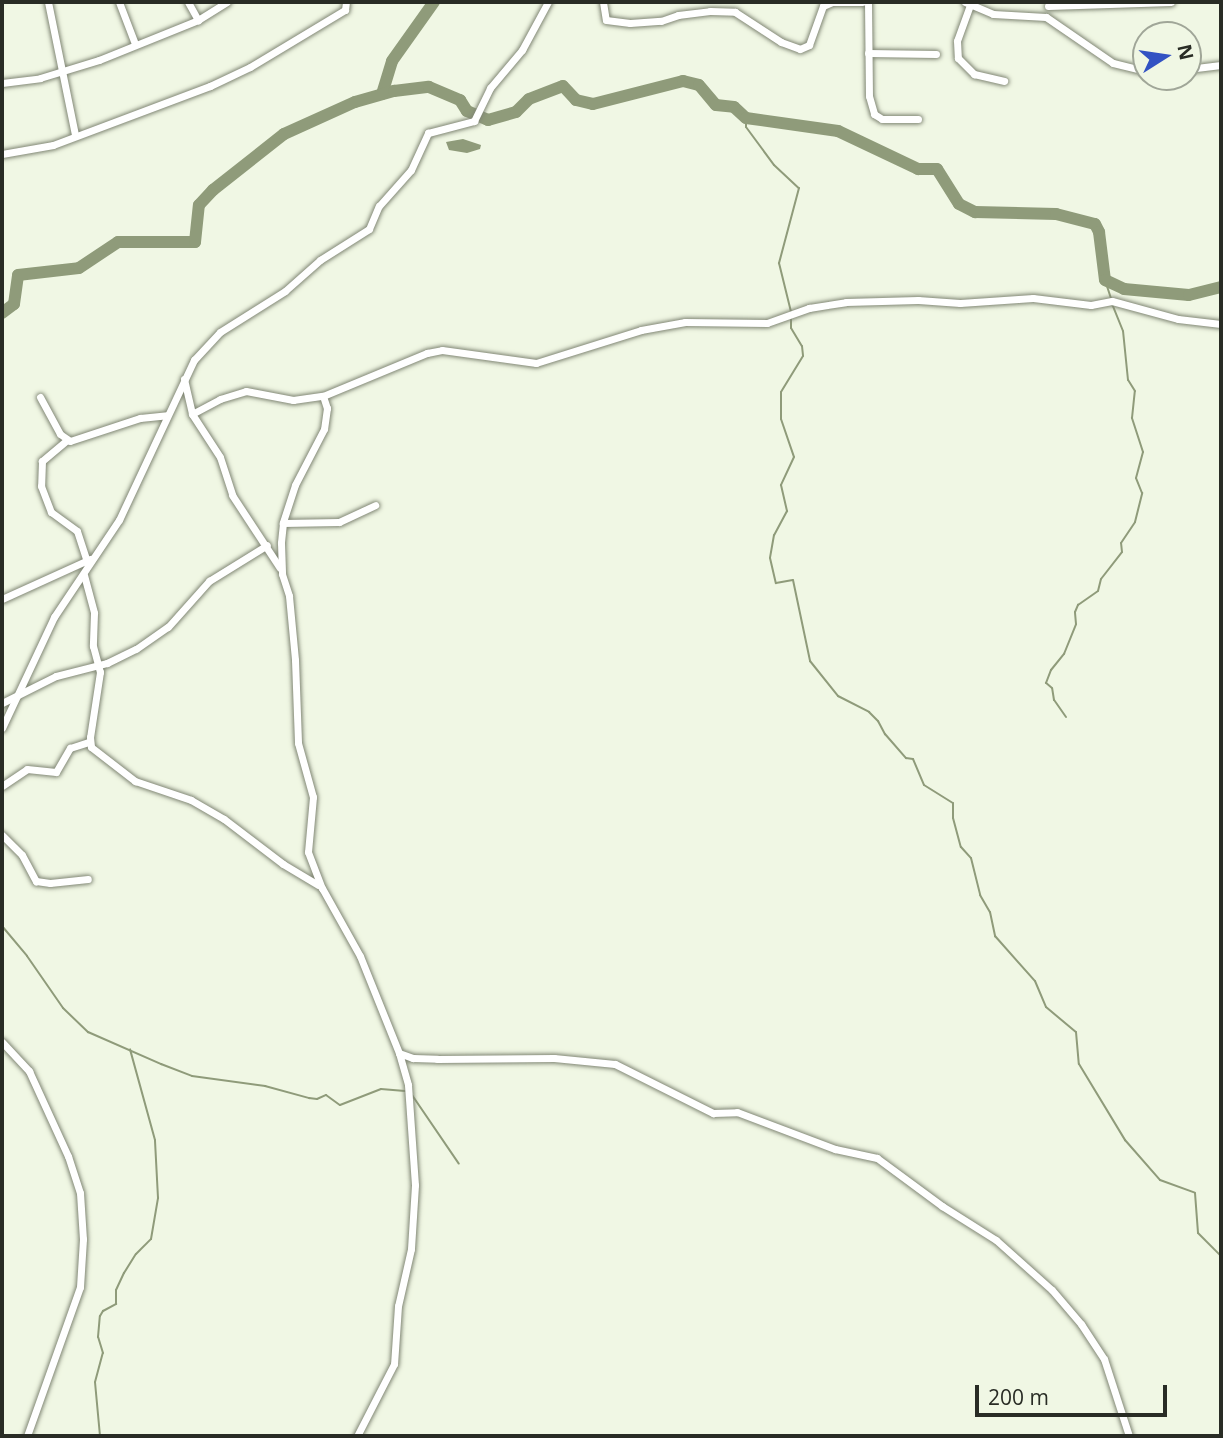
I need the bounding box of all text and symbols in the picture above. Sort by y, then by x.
north arrow [1132,21,1202,91]
text: N [1171,42,1200,62]
scale bar [978,1372,1170,1416]
text: 200 m [988,1383,1049,1411]

